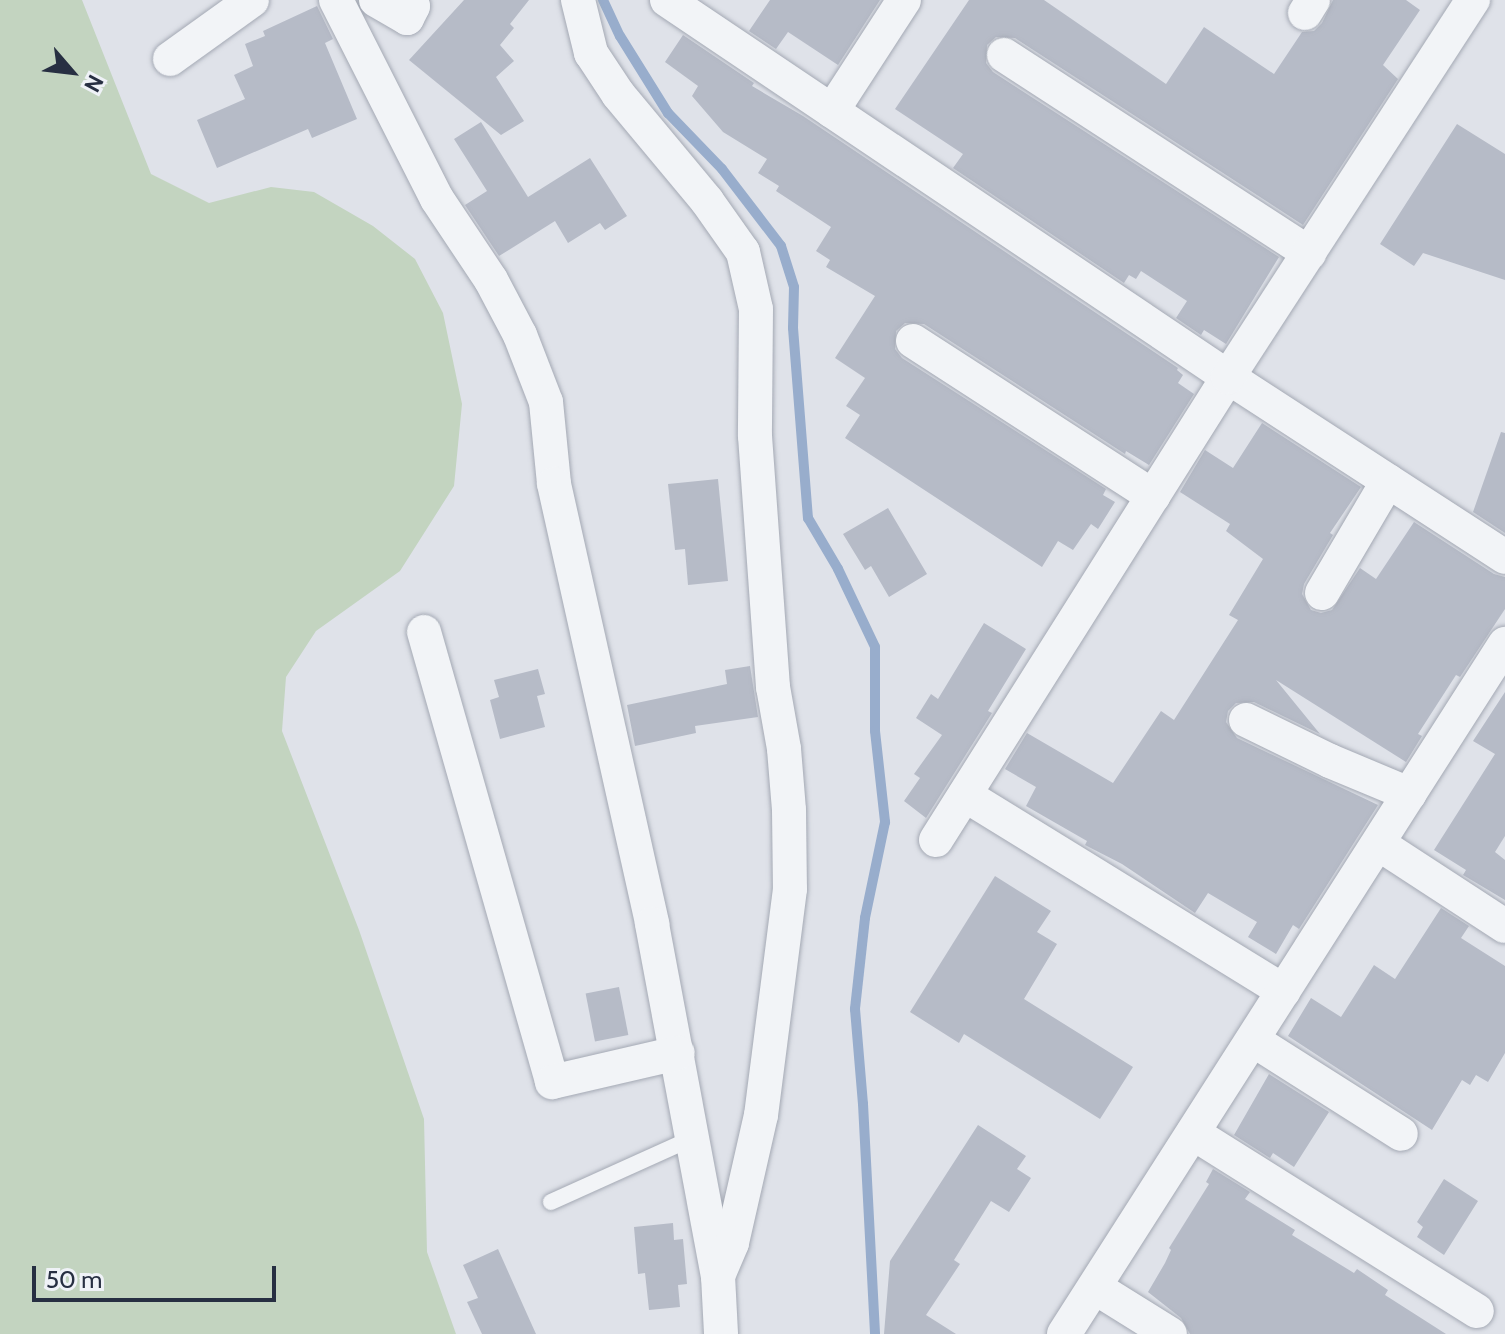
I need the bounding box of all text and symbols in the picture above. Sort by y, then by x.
north arrow [32,32,112,112]
text: N [78,70,109,97]
scale bar [36,1250,280,1300]
text: 50 m [46,1265,102,1294]

